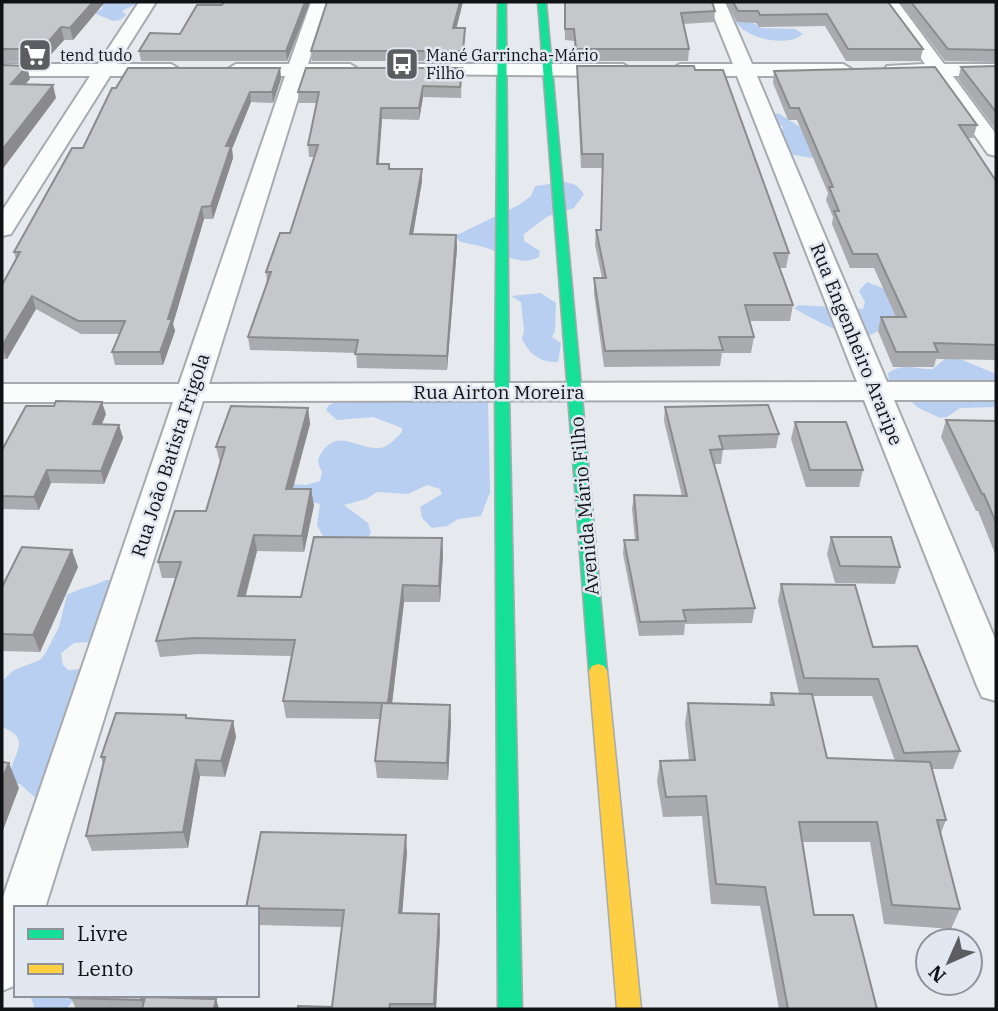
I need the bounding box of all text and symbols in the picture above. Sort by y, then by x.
supermarket icon: tend tudo [16,36,54,74]
place label: tend tudo [60,45,132,65]
bus stop icon: Mané Garrincha-Mário Filho [383,45,421,83]
place label: Mané Garrincha-Mário Filho [426,45,598,83]
street label: Rua Engenheiro Araripe [805,239,909,449]
street label: Rua João Batista Frigola [126,350,214,560]
street label: Rua Airton Moreira [413,380,585,404]
street label: Avenida Mário Filho [564,416,604,596]
legend [14,906,259,997]
text: Livre [77,919,128,947]
north arrow [914,927,984,997]
text: Lento [77,954,133,982]
text: N [923,960,951,988]

